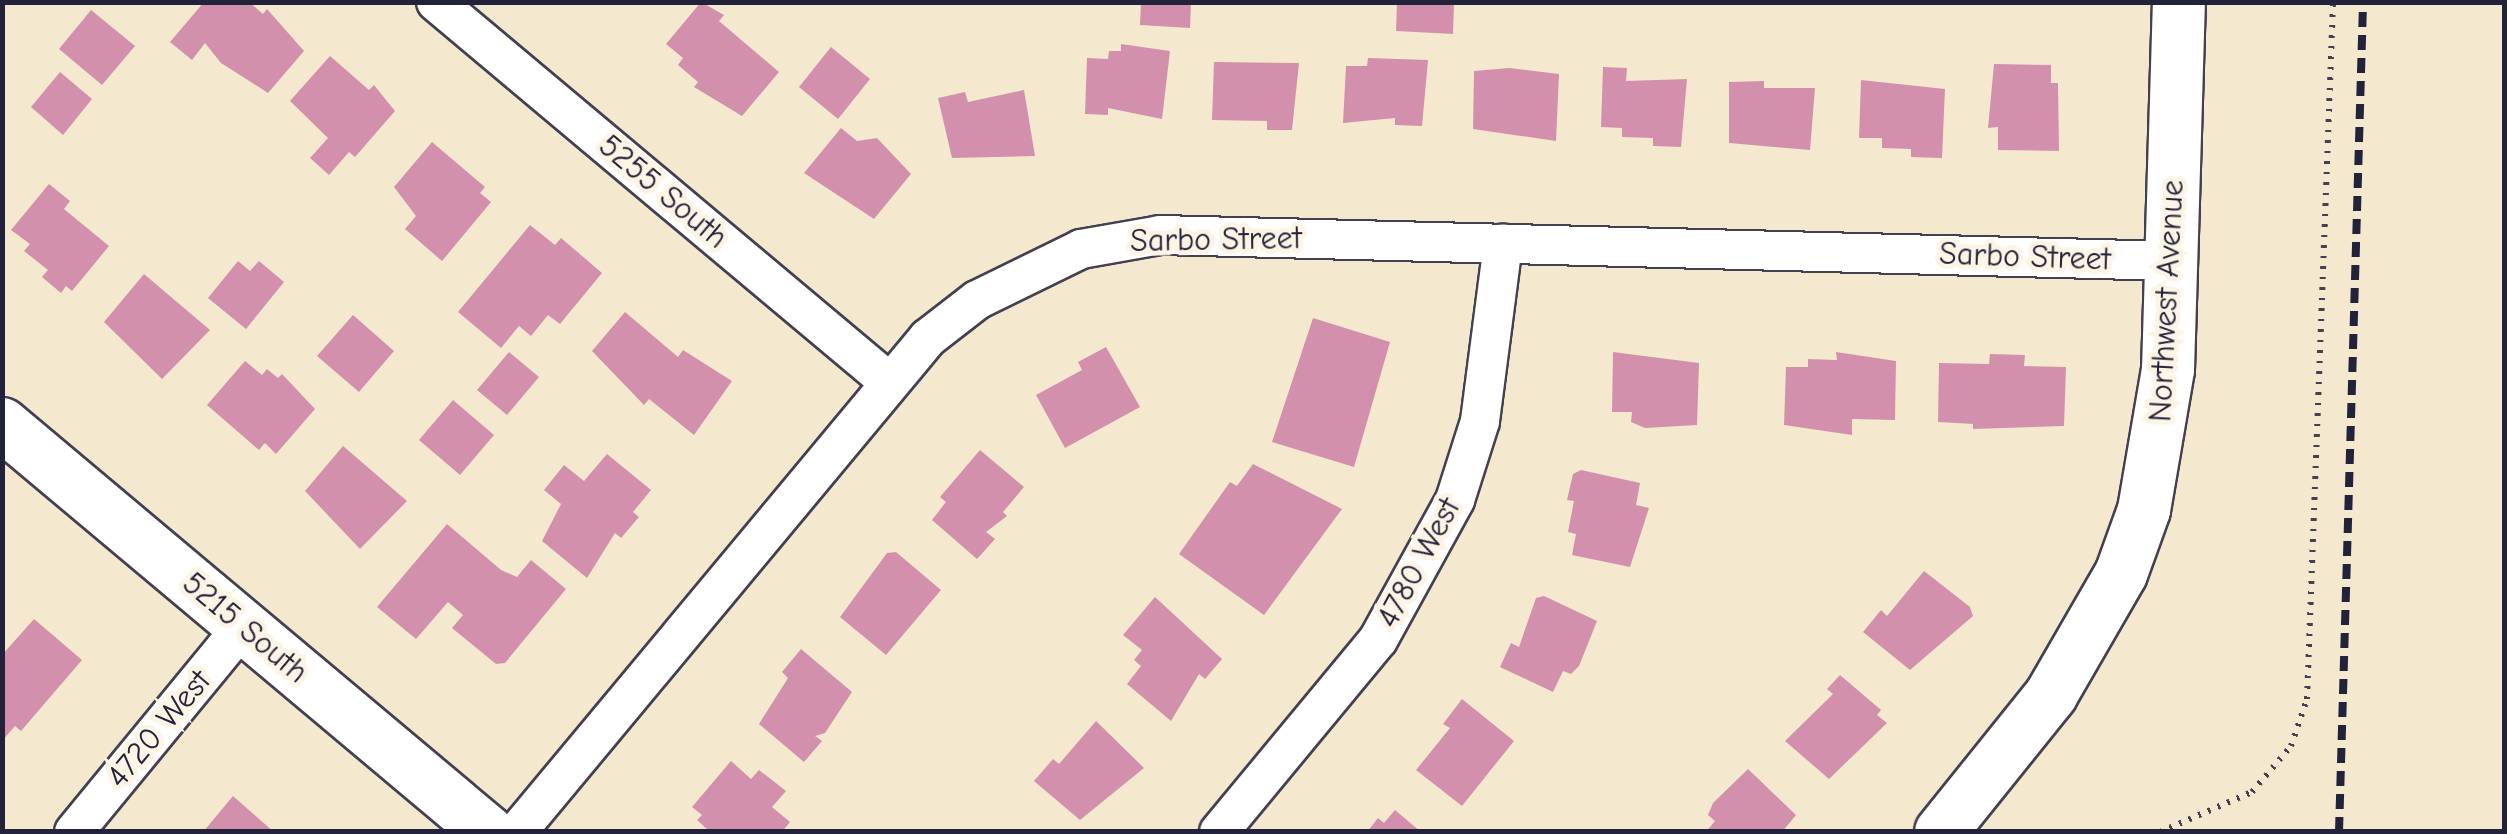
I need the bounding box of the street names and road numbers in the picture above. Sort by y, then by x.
street label: 5255 South [591,127,735,257]
street label: Northwest Avenue [2141,179,2193,423]
street label: Sarbo Street [1130,219,1302,261]
street label: Sarbo Street [1939,235,2111,279]
street label: 4780 West [1369,492,1469,634]
street label: 5215 South [174,564,316,692]
street label: 4720 West [99,662,219,796]

